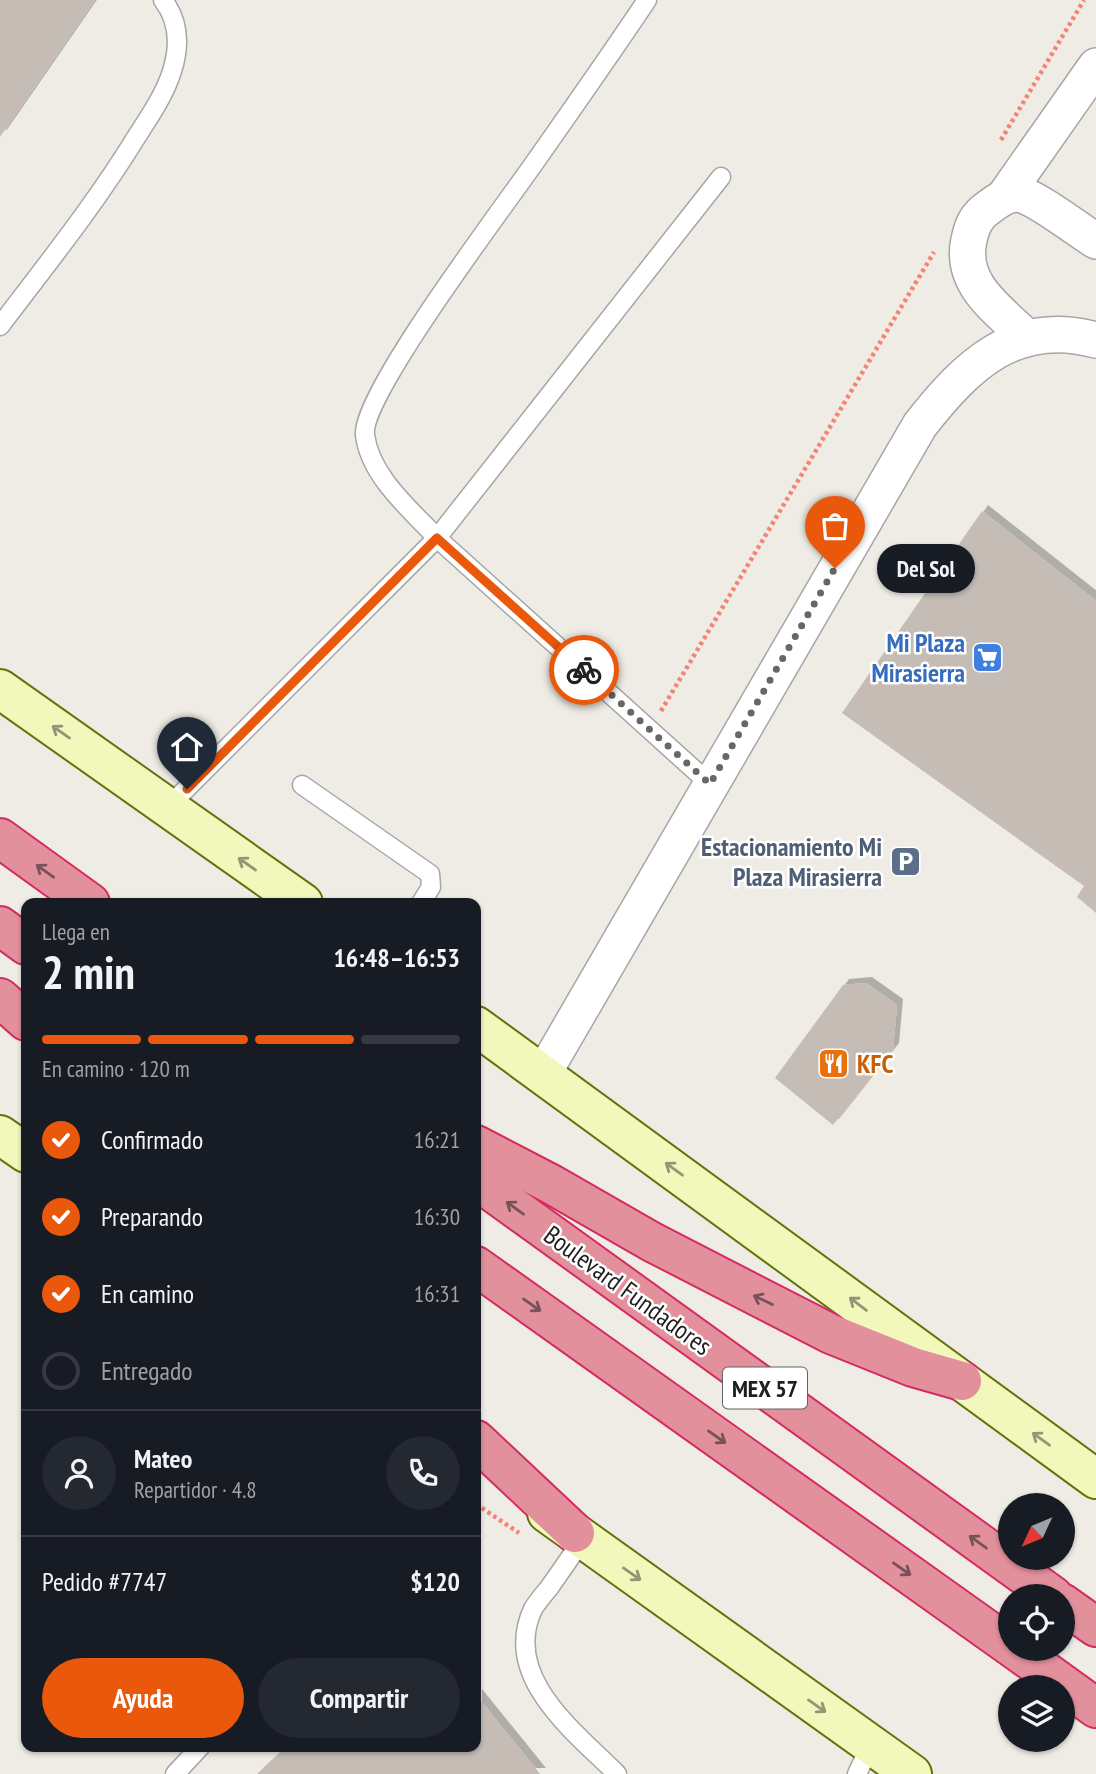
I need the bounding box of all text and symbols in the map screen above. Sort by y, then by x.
pin [805,496,865,568]
icon: bag [816,507,854,545]
callout: Del Sol [877,544,975,592]
text: Del Sol [897,554,955,583]
place label: Mi Plaza Mirasierra [871,626,965,689]
courier [549,635,619,705]
supermarket icon: Mi Plaza Mirasierra [971,640,1005,674]
icon: bike [565,651,603,689]
pin [157,717,217,789]
one-way arrow [52,725,71,740]
icon: home [168,728,206,766]
place label: Estacionamiento Mi Plaza Mirasierra [701,830,882,893]
parking icon: Estacionamiento Mi Plaza Mirasierra [888,844,922,878]
one-way arrow [238,857,257,871]
one-way arrow [36,864,55,878]
text: Llega en [42,917,110,946]
text: 16:48–16:53 [333,941,460,974]
text: 2 min [42,942,135,1002]
restaurant icon: KFC [817,1046,851,1080]
place label: KFC [857,1047,893,1080]
text: En camino · 120 m [42,1054,190,1083]
icon: check [42,1121,80,1159]
text: Confirmado [101,1123,203,1156]
text: 16:21 [414,1125,460,1154]
one-way arrow [665,1162,684,1176]
icon: check [42,1198,80,1236]
text: Preparando [101,1200,203,1233]
one-way arrow [506,1201,525,1216]
text: 16:30 [414,1202,460,1231]
street label: Boulevard Fundadores [538,1218,718,1362]
icon: check [42,1275,80,1313]
text: En camino [101,1277,194,1310]
text: 16:31 [414,1279,460,1308]
one-way arrow [753,1293,774,1307]
one-way arrow [848,1297,867,1312]
one-way arrow [522,1298,541,1312]
text: Entregado [101,1354,193,1387]
road number: MEX 57 [723,1368,807,1408]
one-way arrow [707,1430,726,1445]
one-way arrow [1032,1431,1051,1446]
button: person [42,1436,116,1510]
button: phone [386,1436,460,1510]
text: Mateo [134,1442,192,1475]
text: Repartidor · 4.8 [134,1475,257,1504]
north arrow [998,1493,1074,1570]
map controls [998,1493,1075,1752]
one-way arrow [969,1535,988,1549]
one-way arrow [892,1562,911,1577]
text: Pedido #7747 [42,1565,167,1598]
text: $120 [410,1565,460,1598]
one-way arrow [622,1567,641,1581]
button: locate [998,1584,1075,1661]
button: Ayuda [42,1658,244,1738]
button: Compartir [258,1658,460,1738]
button: layers [998,1675,1075,1752]
one-way arrow [808,1698,827,1713]

